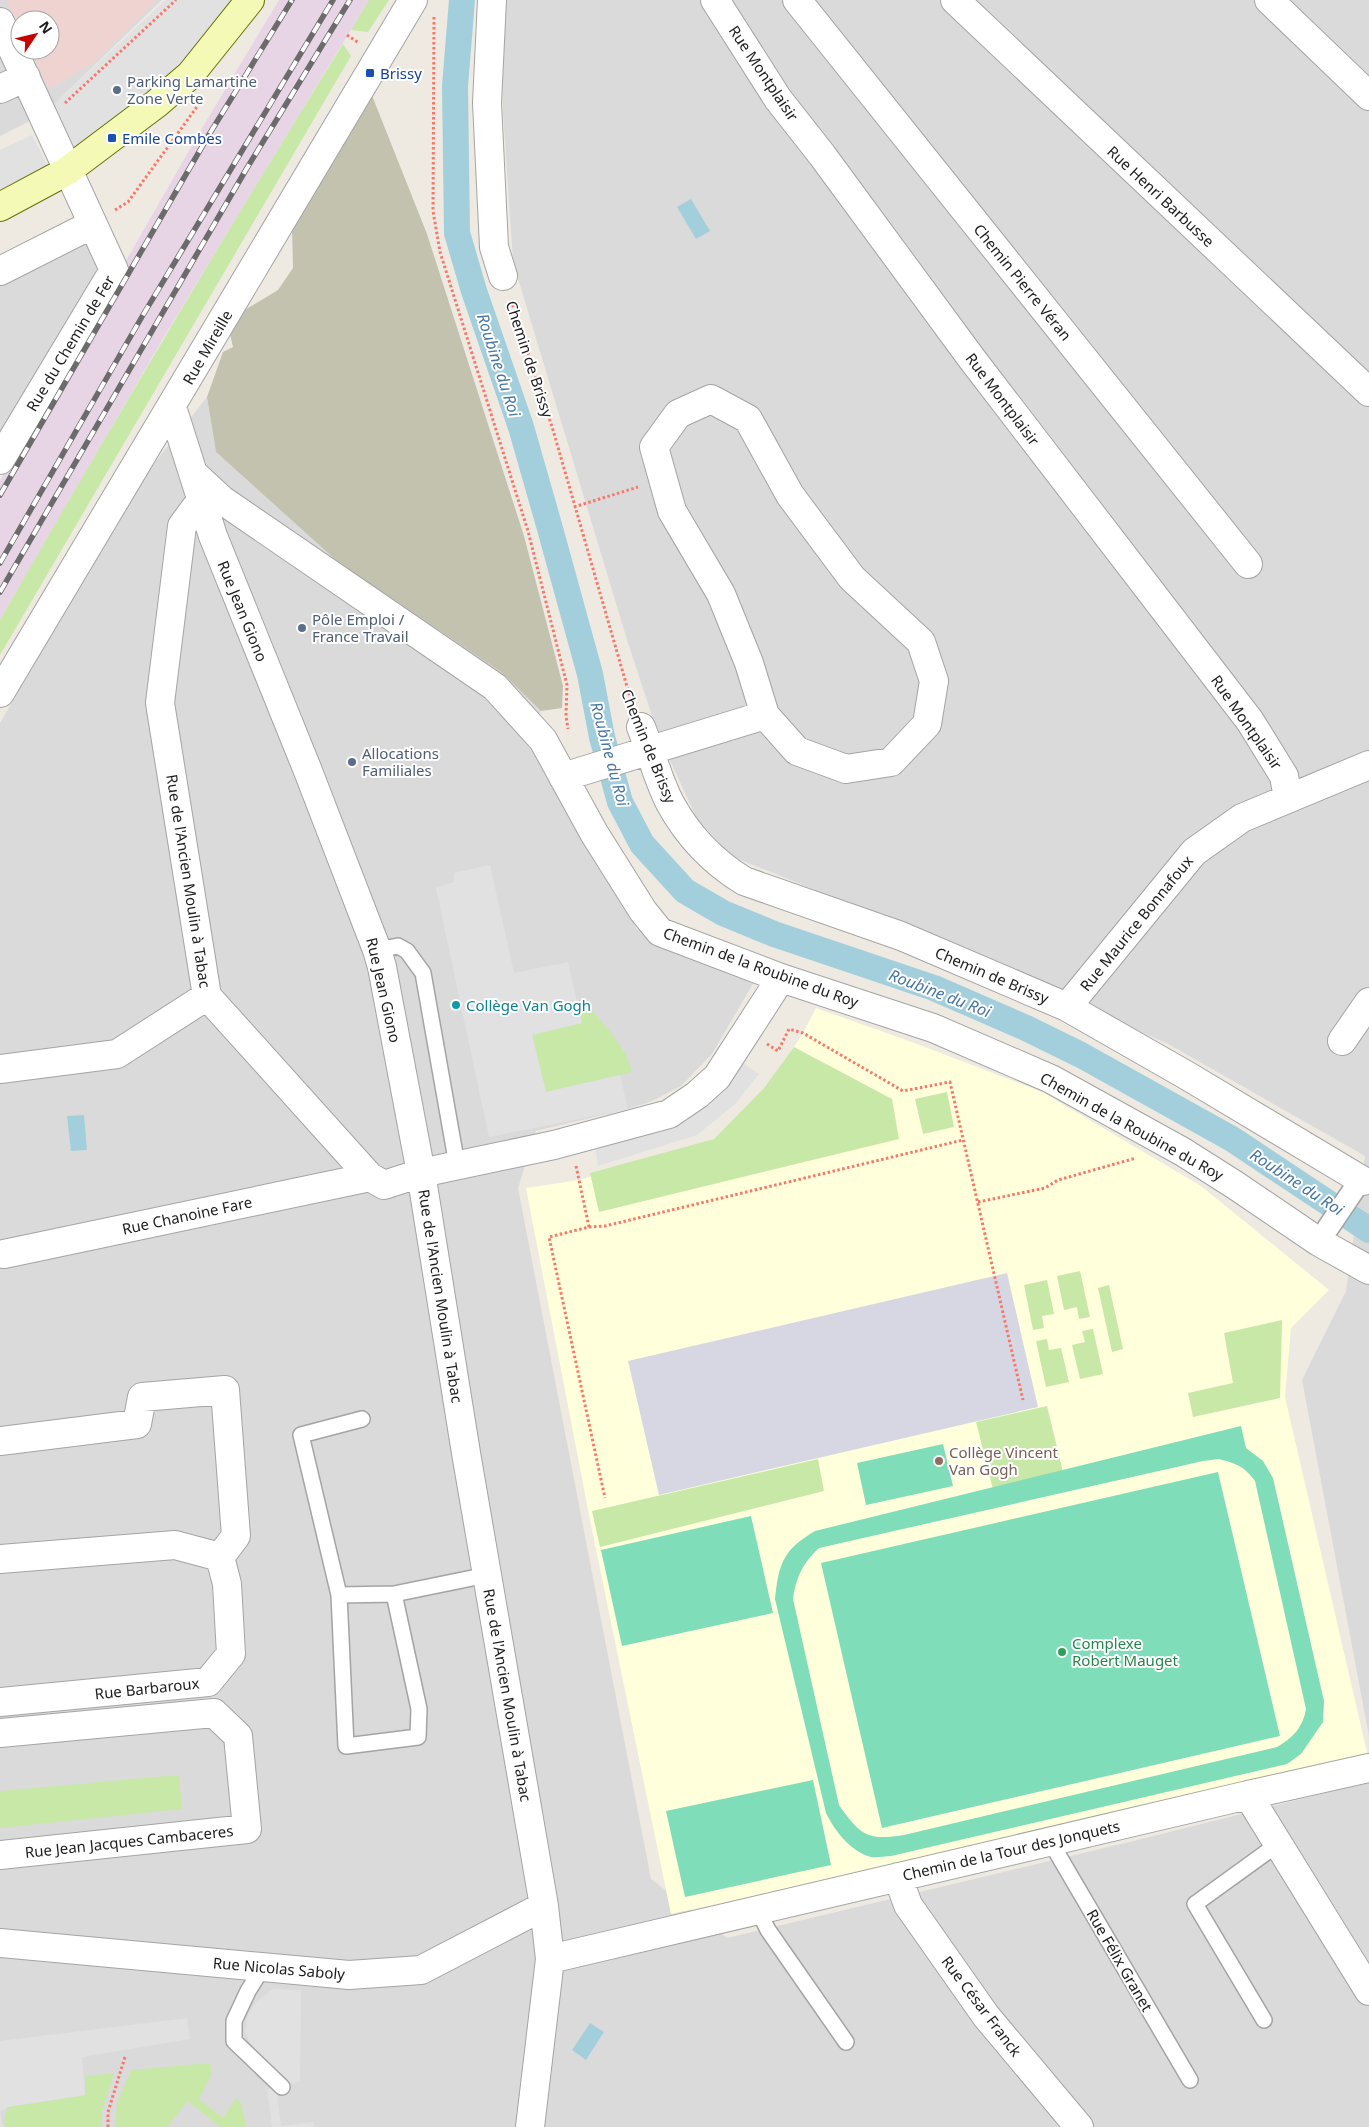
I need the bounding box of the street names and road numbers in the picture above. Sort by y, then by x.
street label: Rue Montplaisir [725,21,803,125]
street label: Rue Henri Barbusse [1103,141,1219,251]
street label: Chemin Pierre Véran [970,219,1076,345]
street label: Rue du Chemin de Fer [21,271,119,415]
street label: Chemin de Brissy [502,298,558,420]
street label: Rue Mireille [178,306,236,388]
street label: Rue Montplaisir [962,349,1044,449]
street label: Rue Jean Giono [214,558,272,664]
street label: Rue Montplaisir [1207,671,1287,773]
street label: Chemin de Brissy [617,686,681,806]
street label: Rue de l'Ancien Moulin à Tabac [162,773,216,989]
street label: Rue Maurice Bonnafoux [1075,851,1197,995]
street label: Chemin de la Roubine du Roy [661,922,862,1012]
street label: Rue Jean Giono [362,935,406,1045]
street label: Chemin de Brissy [932,942,1052,1008]
street label: Chemin de la Roubine du Roy [1037,1067,1227,1185]
street label: Rue de l'Ancien Moulin à Tabac [414,1188,468,1404]
street label: Rue Chanoine Fare [120,1191,254,1239]
street label: Rue de l'Ancien Moulin à Tabac [479,1587,537,1803]
street label: Rue Barbaroux [94,1673,200,1703]
street label: Chemin de la Tour des Jonquets [900,1815,1122,1885]
street label: Rue Jean Jacques Cambaceres [24,1820,234,1862]
street label: Rue Félix Granet [1083,1905,1158,2015]
street label: Rue Nicolas Saboly [212,1952,346,1984]
street label: Rue César Franck [938,1952,1026,2060]

